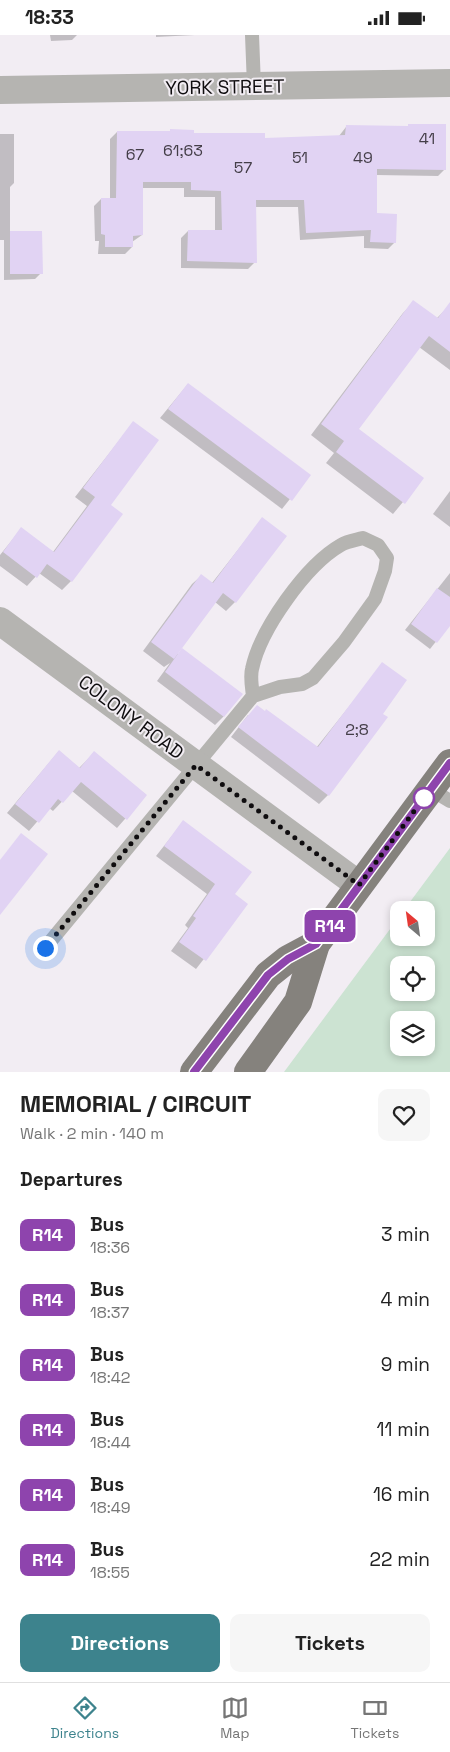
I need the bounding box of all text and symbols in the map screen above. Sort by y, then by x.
text: 18:33 [25,5,74,30]
street label: YORK STREET [165,73,285,101]
house number: 41 [419,128,435,149]
house number: 61;63 [163,140,203,161]
house number: 67 [126,144,144,165]
house number: 51 [292,147,308,168]
house number: 49 [353,147,373,168]
house number: 57 [234,157,252,178]
street label: COLONY ROAD [73,669,189,765]
house number: 2;8 [345,719,369,740]
unlabelled marker [413,787,435,809]
north arrow [390,901,435,946]
map controls [390,901,435,1056]
line badge: R14 [301,910,359,942]
text: R14 [315,914,345,937]
your location [33,936,58,961]
button: locate [390,956,435,1001]
button: layers [390,1011,435,1056]
text: MEMORIAL / CIRCUIT [20,1088,251,1119]
button: heart [378,1089,430,1141]
text: Walk · 2 min · 140 m [20,1123,164,1144]
text: Departures [20,1167,123,1192]
text: Bus [90,1212,124,1237]
text: 3 min [381,1222,430,1247]
text: R14 [32,1223,63,1246]
text: 18:36 [90,1237,130,1258]
text: Bus [90,1277,124,1302]
text: 4 min [381,1287,430,1312]
text: R14 [32,1288,63,1311]
text: 18:37 [90,1302,129,1323]
text: Bus [90,1342,124,1367]
text: 9 min [381,1352,430,1377]
text: R14 [32,1353,63,1376]
text: 18:42 [90,1367,130,1388]
text: Bus [90,1407,124,1432]
text: 11 min [377,1417,430,1442]
text: R14 [32,1418,63,1441]
text: 18:44 [90,1432,131,1453]
text: Bus [90,1472,124,1497]
text: 16 min [373,1482,430,1507]
text: R14 [32,1483,63,1506]
text: 18:49 [90,1497,131,1518]
text: Bus [90,1537,124,1562]
text: 22 min [370,1547,430,1572]
text: R14 [32,1548,63,1571]
text: 18:55 [90,1562,130,1583]
button: Directions [20,1614,220,1672]
button: Tickets [230,1614,430,1672]
tab: Directions [51,1694,119,1742]
tab: Map [220,1694,249,1742]
tab: Tickets [351,1694,399,1742]

